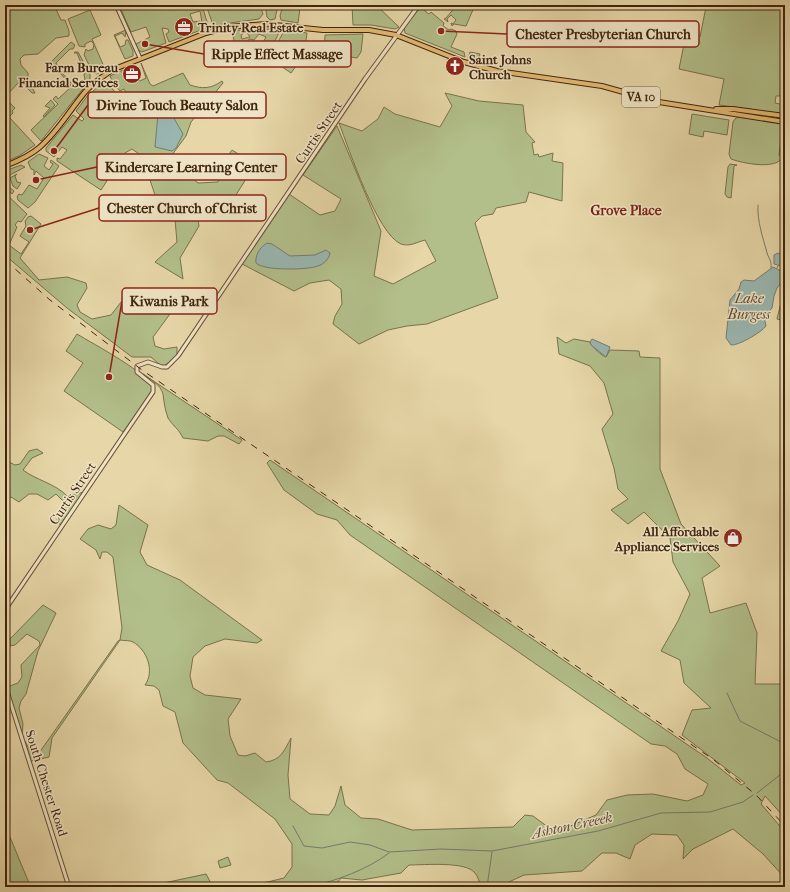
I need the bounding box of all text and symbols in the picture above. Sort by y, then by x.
office icon: Trinity Real Estate [173,16,195,38]
place label: Trinity Real Estate [197,20,304,36]
callout: Chester Presbyterian Church [507,21,699,47]
text: Chester Presbyterian Church [515,26,692,43]
callout: Ripple Effect Massage [204,41,351,67]
text: Ripple Effect Massage [211,46,343,63]
place label: Saint Johns Church [469,52,531,82]
church icon: Saint Johns Church [444,55,466,77]
place label: Farm Bureau Financial Services [17,60,119,90]
office icon: Farm Bureau Financial Services [121,63,143,85]
road number: VA 10 [622,87,660,107]
callout: Divine Touch Beauty Salon [88,92,266,118]
text: Divine Touch Beauty Salon [96,97,259,114]
street label: Curtis Street [292,98,345,166]
callout: Kindercare Learning Center [97,154,286,180]
text: Kindercare Learning Center [105,159,278,176]
callout: Chester Church of Christ [99,195,266,221]
text: Chester Church of Christ [107,200,258,217]
district label: Grove Place [590,202,662,219]
callout: Kiwanis Park [122,288,217,314]
water label: Lake Burgess [727,290,771,323]
text: Kiwanis Park [129,293,209,310]
street label: Curtis Street [46,459,99,527]
place label: All Affordable Appliance Services [614,524,720,555]
shop icon: All Affordable Appliance Services [722,527,744,549]
street label: South Chester Road [22,728,71,839]
water label: Ashton Creeek [528,809,614,843]

